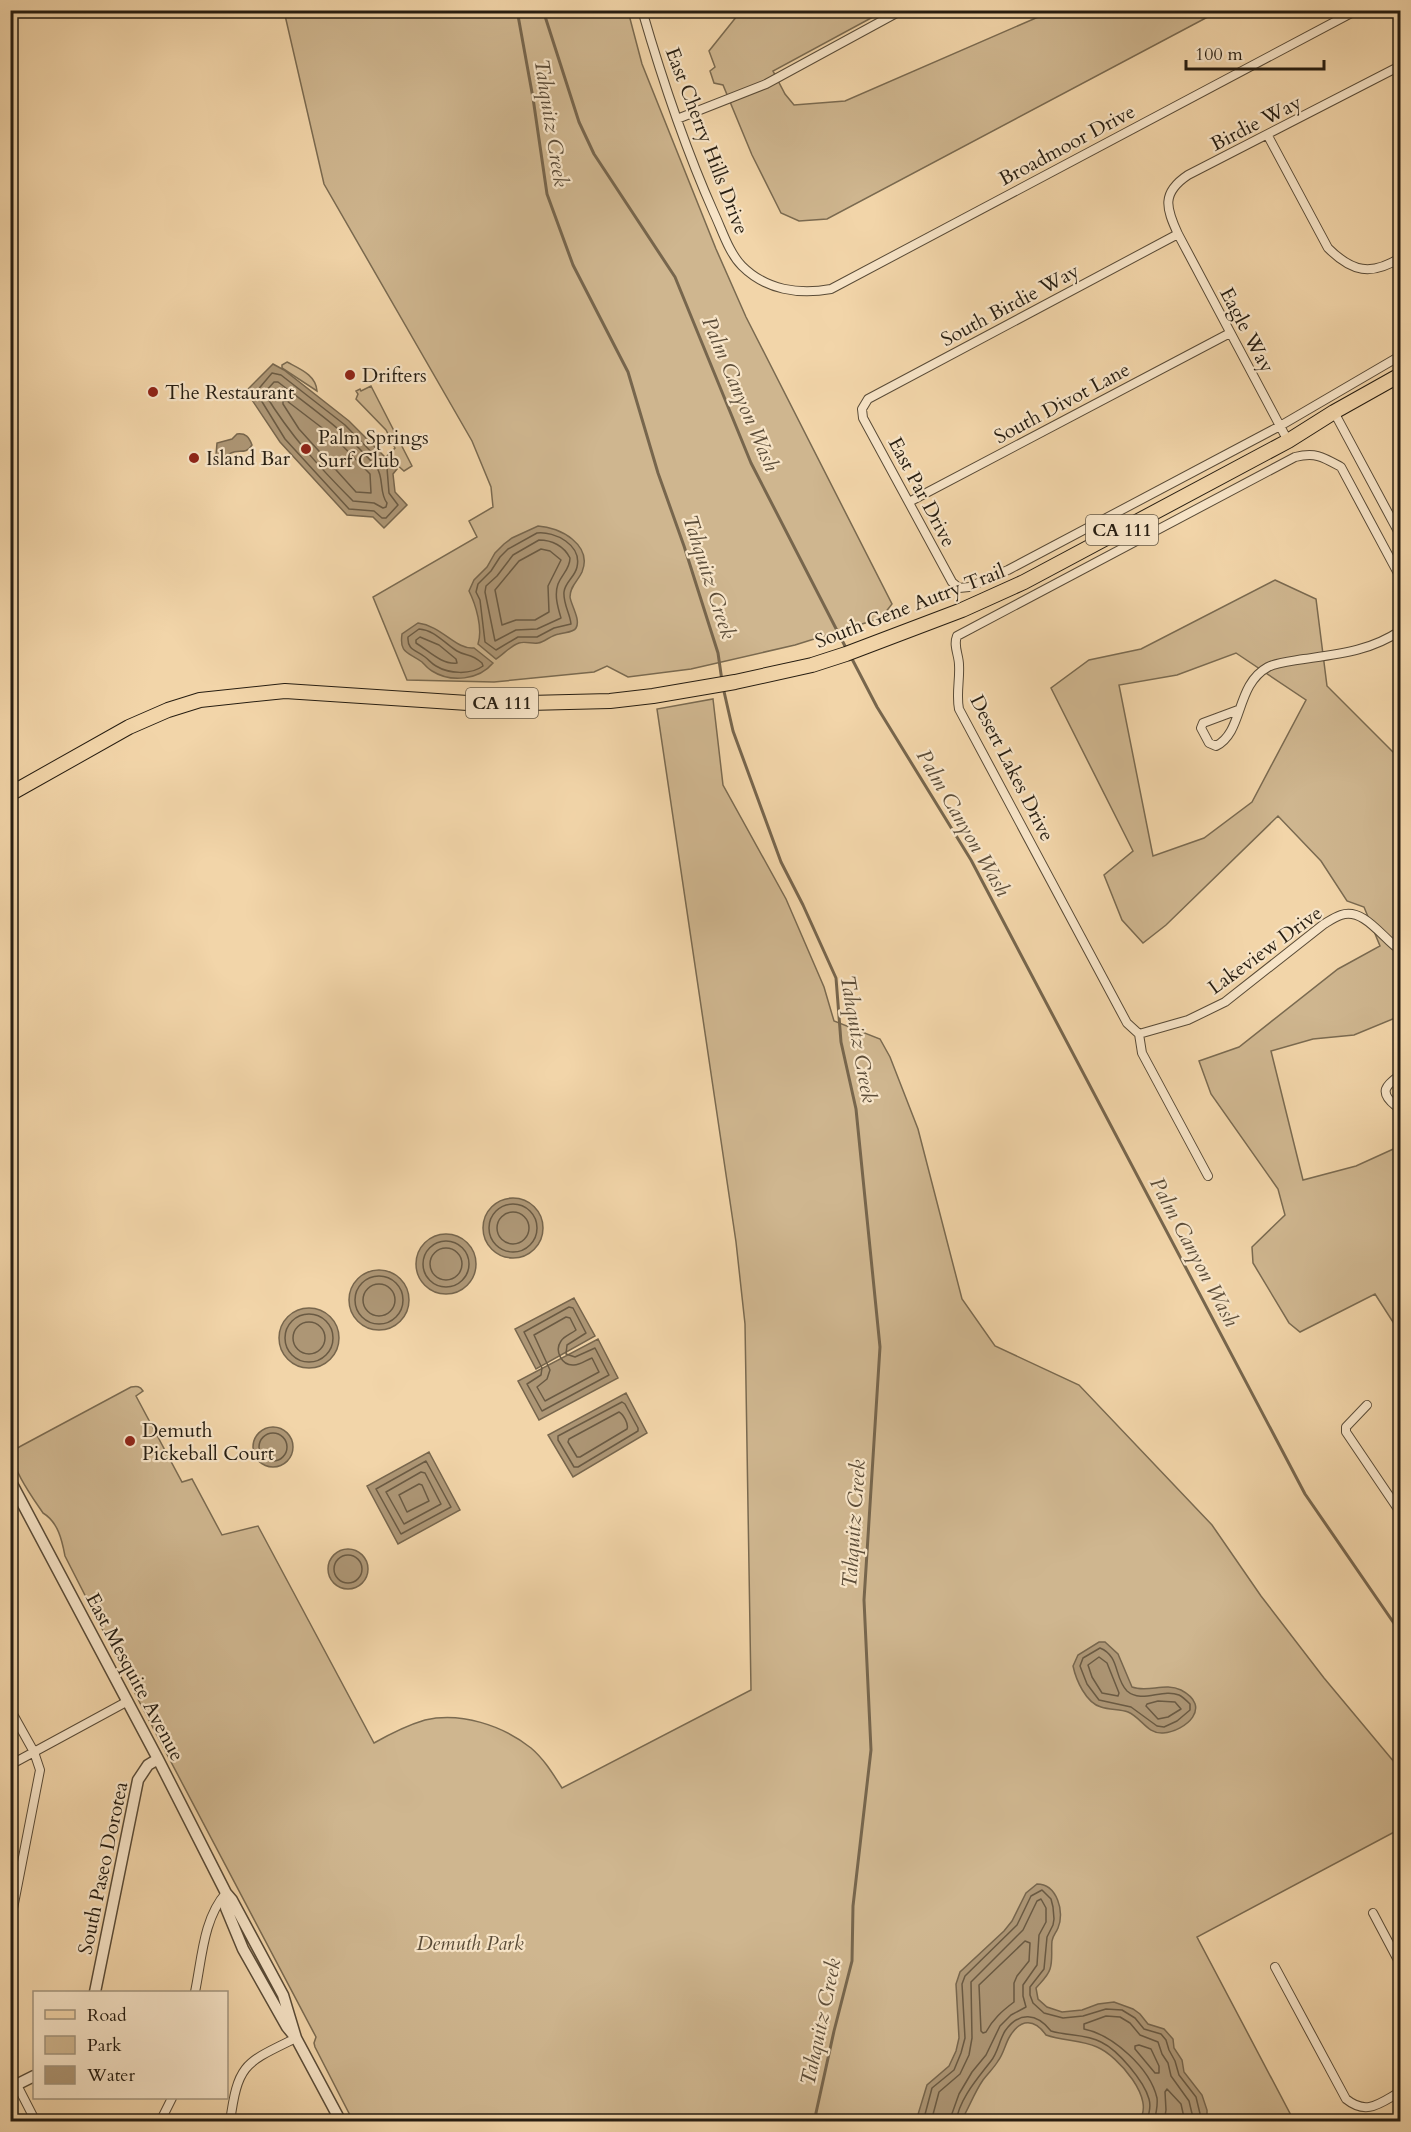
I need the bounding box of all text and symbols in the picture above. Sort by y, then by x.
scale bar [1186,33,1324,71]
text: 100 m [1195,42,1243,67]
street label: East Cherry Hills Drive [659,44,755,238]
water label: Tahquitz Creek [527,57,576,190]
street label: Birdie Way [1206,88,1306,157]
street label: Broadmoor Drive [994,98,1140,192]
street label: South Birdie Way [936,257,1084,353]
street label: Eagle Way [1213,283,1281,378]
water label: Palm Canyon Wash [694,312,786,476]
street label: South Divot Lane [989,356,1135,450]
place label: Drifters [362,362,427,389]
marker: Drifters [343,368,357,382]
place label: The Restaurant [165,379,295,406]
marker: The Restaurant [146,385,160,399]
place label: Palm Springs Surf Club [318,424,429,474]
street label: East Par Drive [882,432,962,552]
marker: Palm Springs Surf Club [299,442,313,456]
place label: Island Bar [206,445,291,472]
marker: Island Bar [187,451,201,465]
water label: Tahquitz Creek [675,511,743,643]
road number: CA 111 [1086,515,1158,545]
street label: South Gene Autry Trail [811,557,1009,655]
road number: CA 111 [466,688,538,718]
street label: Desert Lakes Drive [963,690,1061,846]
water label: Palm Canyon Wash [909,744,1017,902]
street label: Lakeview Drive [1202,899,1328,1001]
water label: Tahquitz Creek [833,973,884,1106]
water label: Palm Canyon Wash [1142,1172,1246,1332]
place label: Demuth Pickeball Court [142,1417,275,1467]
marker: Demuth Pickeball Court [123,1434,137,1448]
water label: Tahquitz Creek [835,1458,873,1589]
street label: East Mesquite Avenue [79,1588,191,1766]
street label: South Paseo Dorotea [71,1779,135,1957]
park label: Demuth Park [416,1930,524,1957]
water label: Tahquitz Creek [793,1955,849,2088]
legend [33,1991,228,2099]
text: Road [87,2003,127,2028]
text: Park [87,2033,122,2058]
text: Water [86,2063,136,2088]

